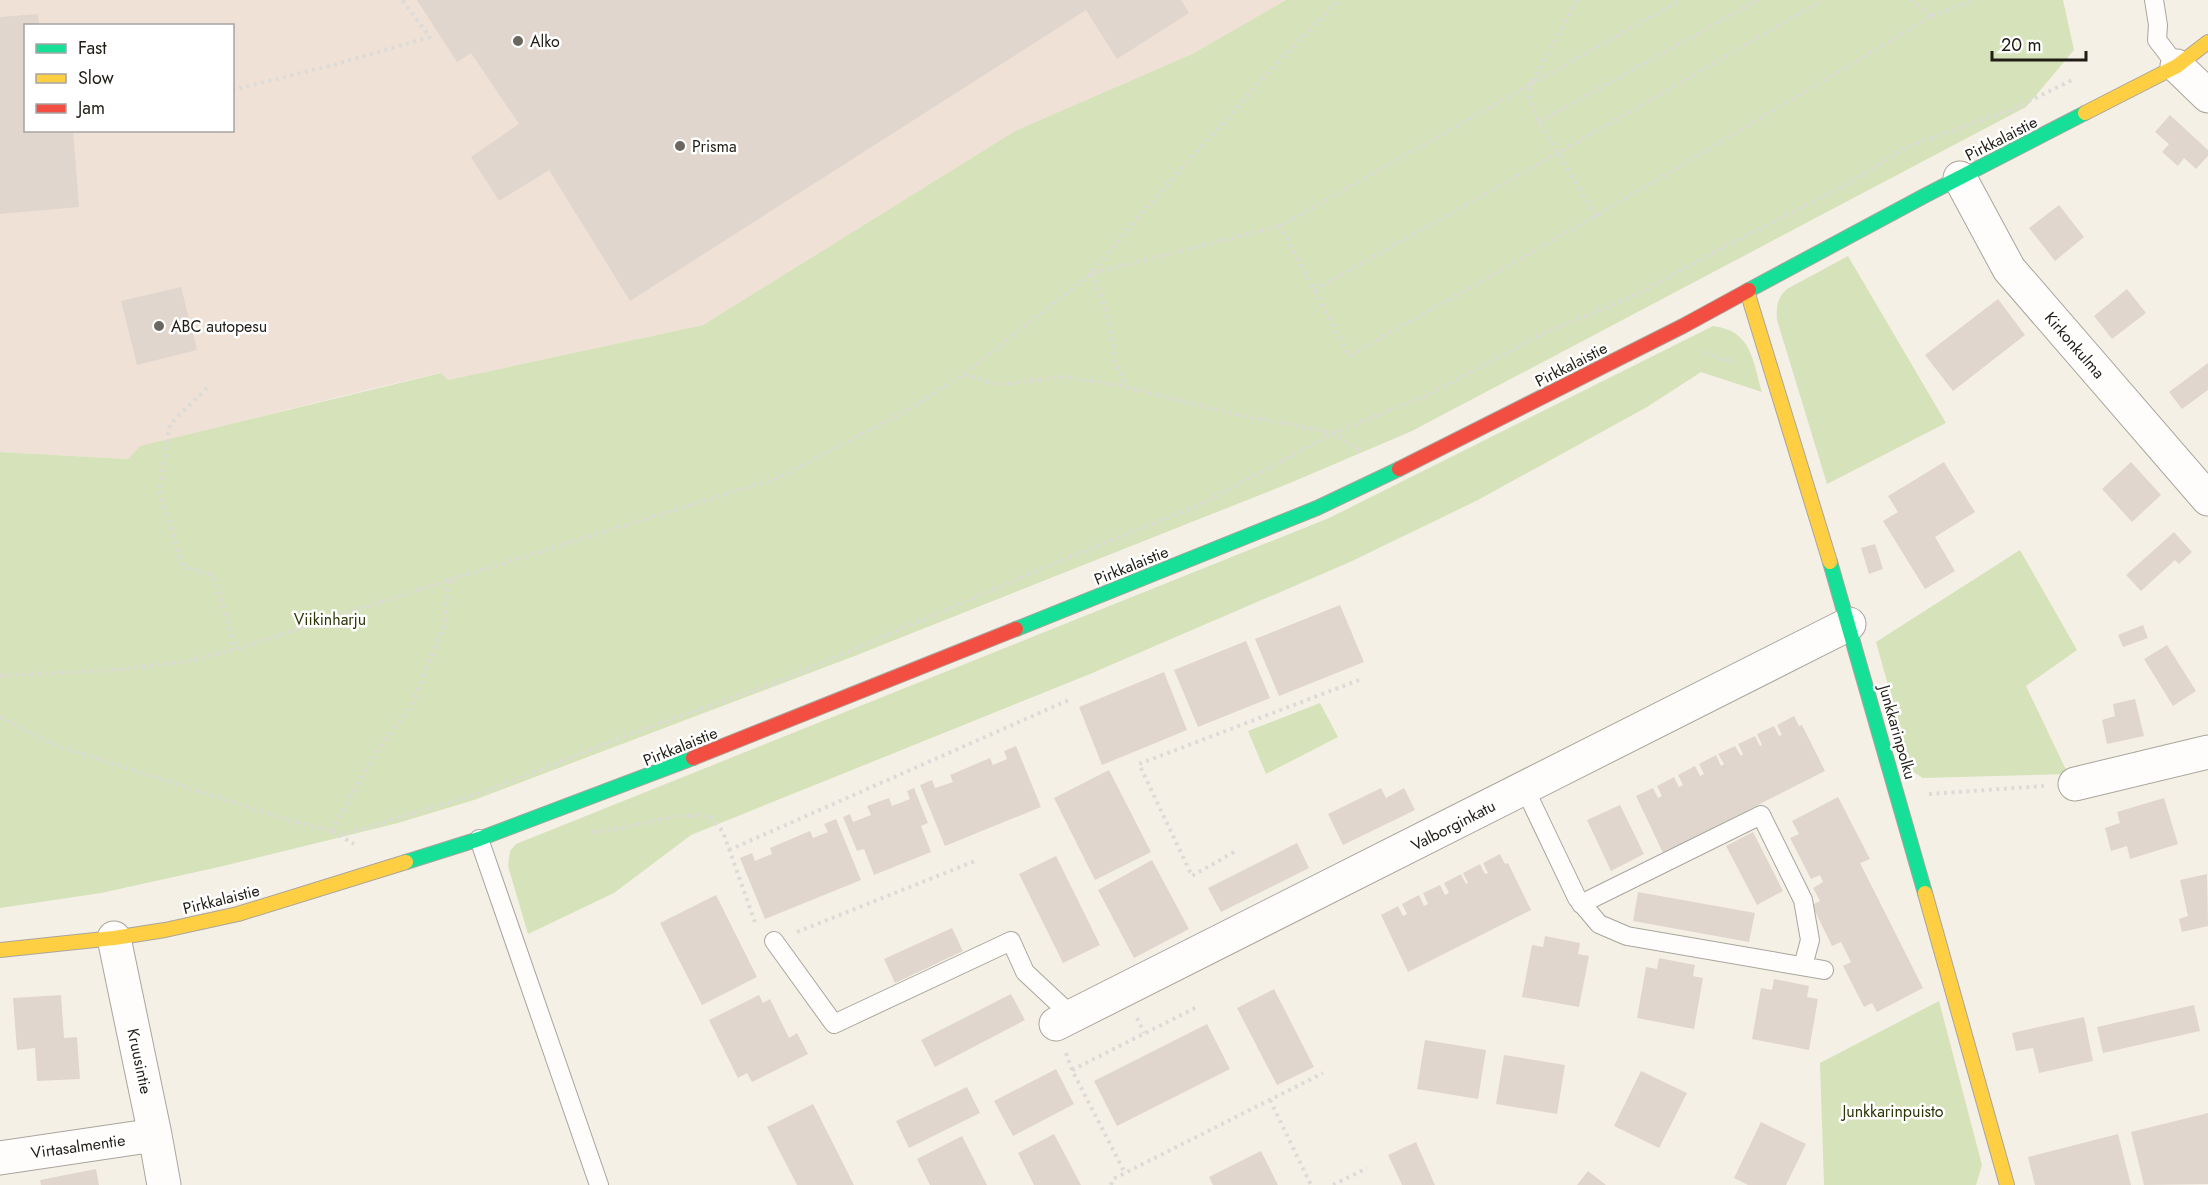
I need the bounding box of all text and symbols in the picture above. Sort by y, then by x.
legend [24,24,234,132]
scale bar [1992,24,2086,62]
place label: Alko [530,30,560,53]
text: 20 m [2001,32,2041,58]
marker: Alko [511,34,525,48]
text: Fast [78,35,107,61]
text: Slow [78,65,115,91]
text: Jam [76,95,105,121]
street label: Pirkkalaistie [1961,110,2041,166]
place label: Prisma [692,135,737,158]
marker: Prisma [673,139,687,153]
street label: Kirkonkulma [2039,307,2110,384]
place label: ABC autopesu [171,315,267,338]
marker: ABC autopesu [152,319,166,333]
street label: Pirkkalaistie [1531,336,1611,392]
street label: Pirkkalaistie [1091,540,1172,591]
park label: Viikinharju [294,608,366,631]
street label: Junkkarinpolku [1873,680,1922,782]
street label: Pirkkalaistie [640,721,721,772]
street label: Valborginkatu [1407,794,1499,857]
street label: Pirkkalaistie [180,879,262,920]
street label: Kruusintie [121,1026,158,1096]
park label: Junkkarinpuisto [1840,1100,1944,1123]
street label: Virtasalmentie [29,1129,127,1164]

